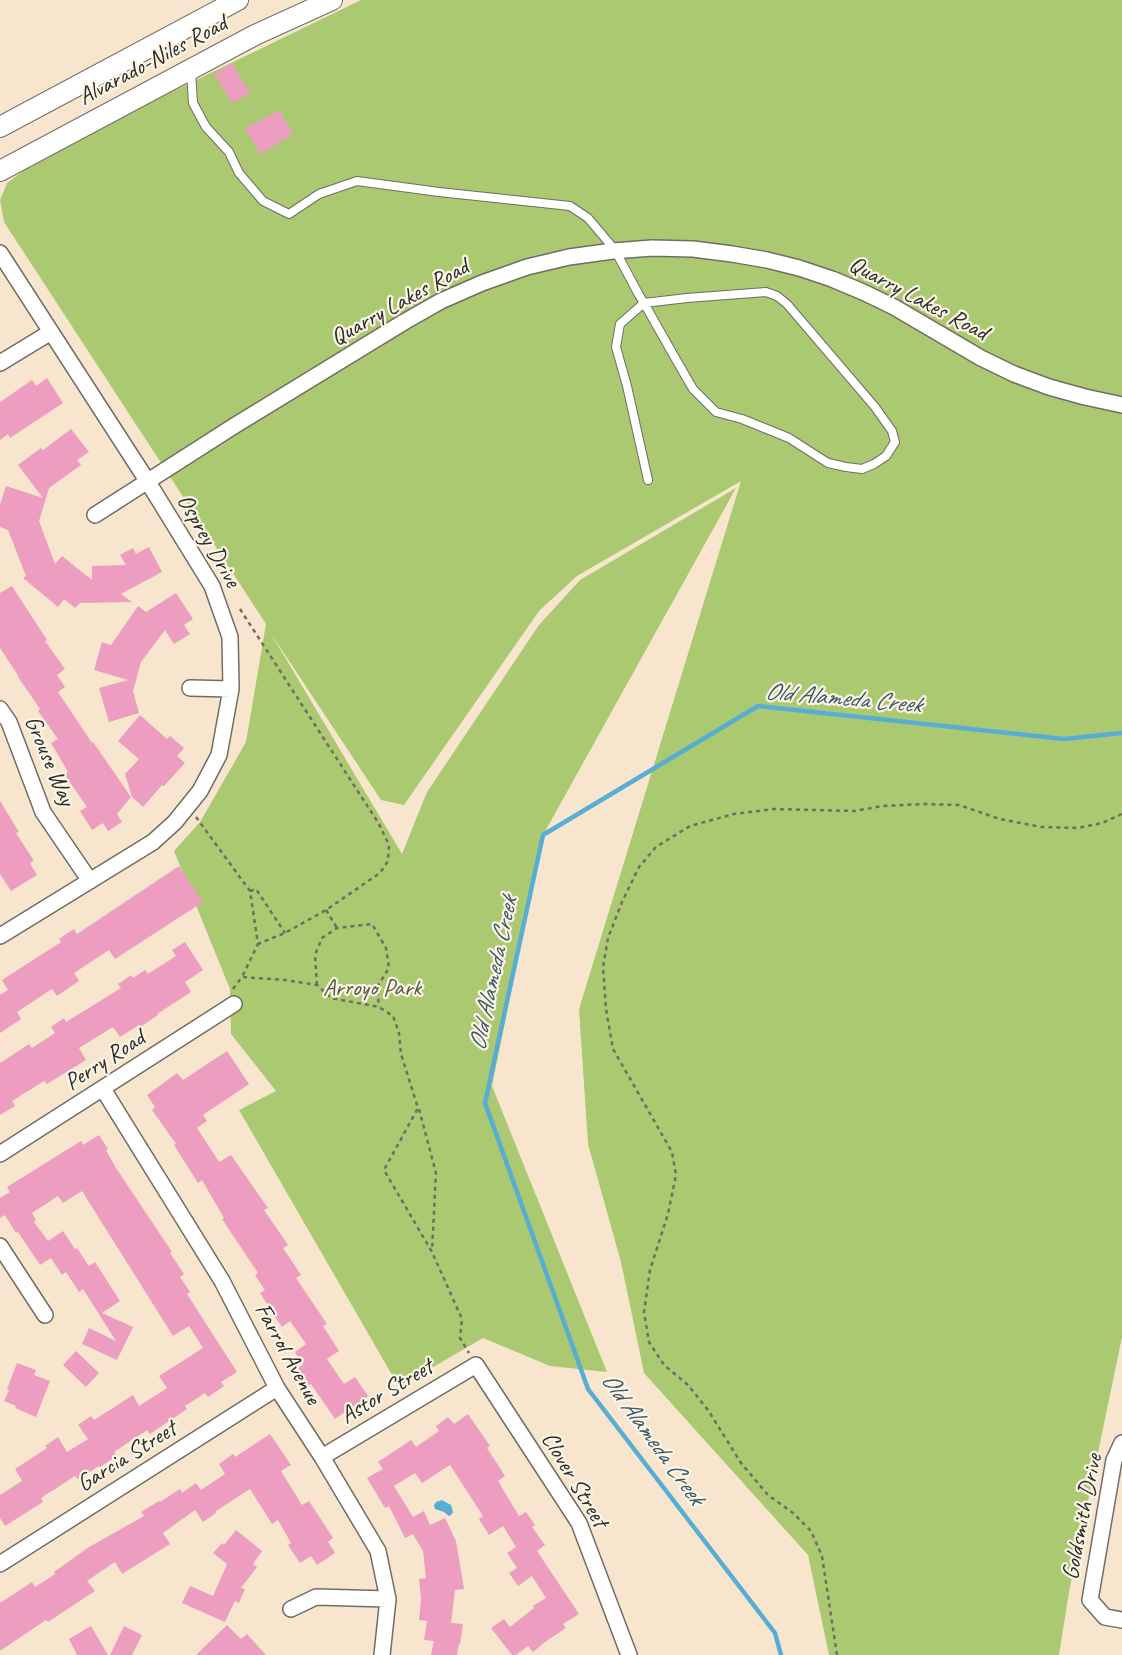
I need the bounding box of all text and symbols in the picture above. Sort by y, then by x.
street label: Alvarado-Niles Road [74,10,232,112]
street label: Quarry Lakes Road [844,250,992,348]
street label: Quarry Lakes Road [326,253,474,353]
street label: Osprey Drive [170,489,246,593]
water label: Old Alameda Creek [764,677,922,721]
street label: Grouse Way [17,712,81,810]
water label: Old Alameda Creek [463,894,525,1054]
park label: Arroyo Park [323,975,421,1003]
street label: Perry Road [59,1024,151,1098]
street label: Farrol Avenue [247,1298,327,1410]
street label: Astor Street [335,1353,439,1431]
water label: Old Alameda Creek [594,1367,710,1511]
street label: Garcia Street [72,1415,182,1499]
street label: Clover Street [534,1427,614,1533]
street label: Goldsmith Drive [1057,1452,1109,1582]

